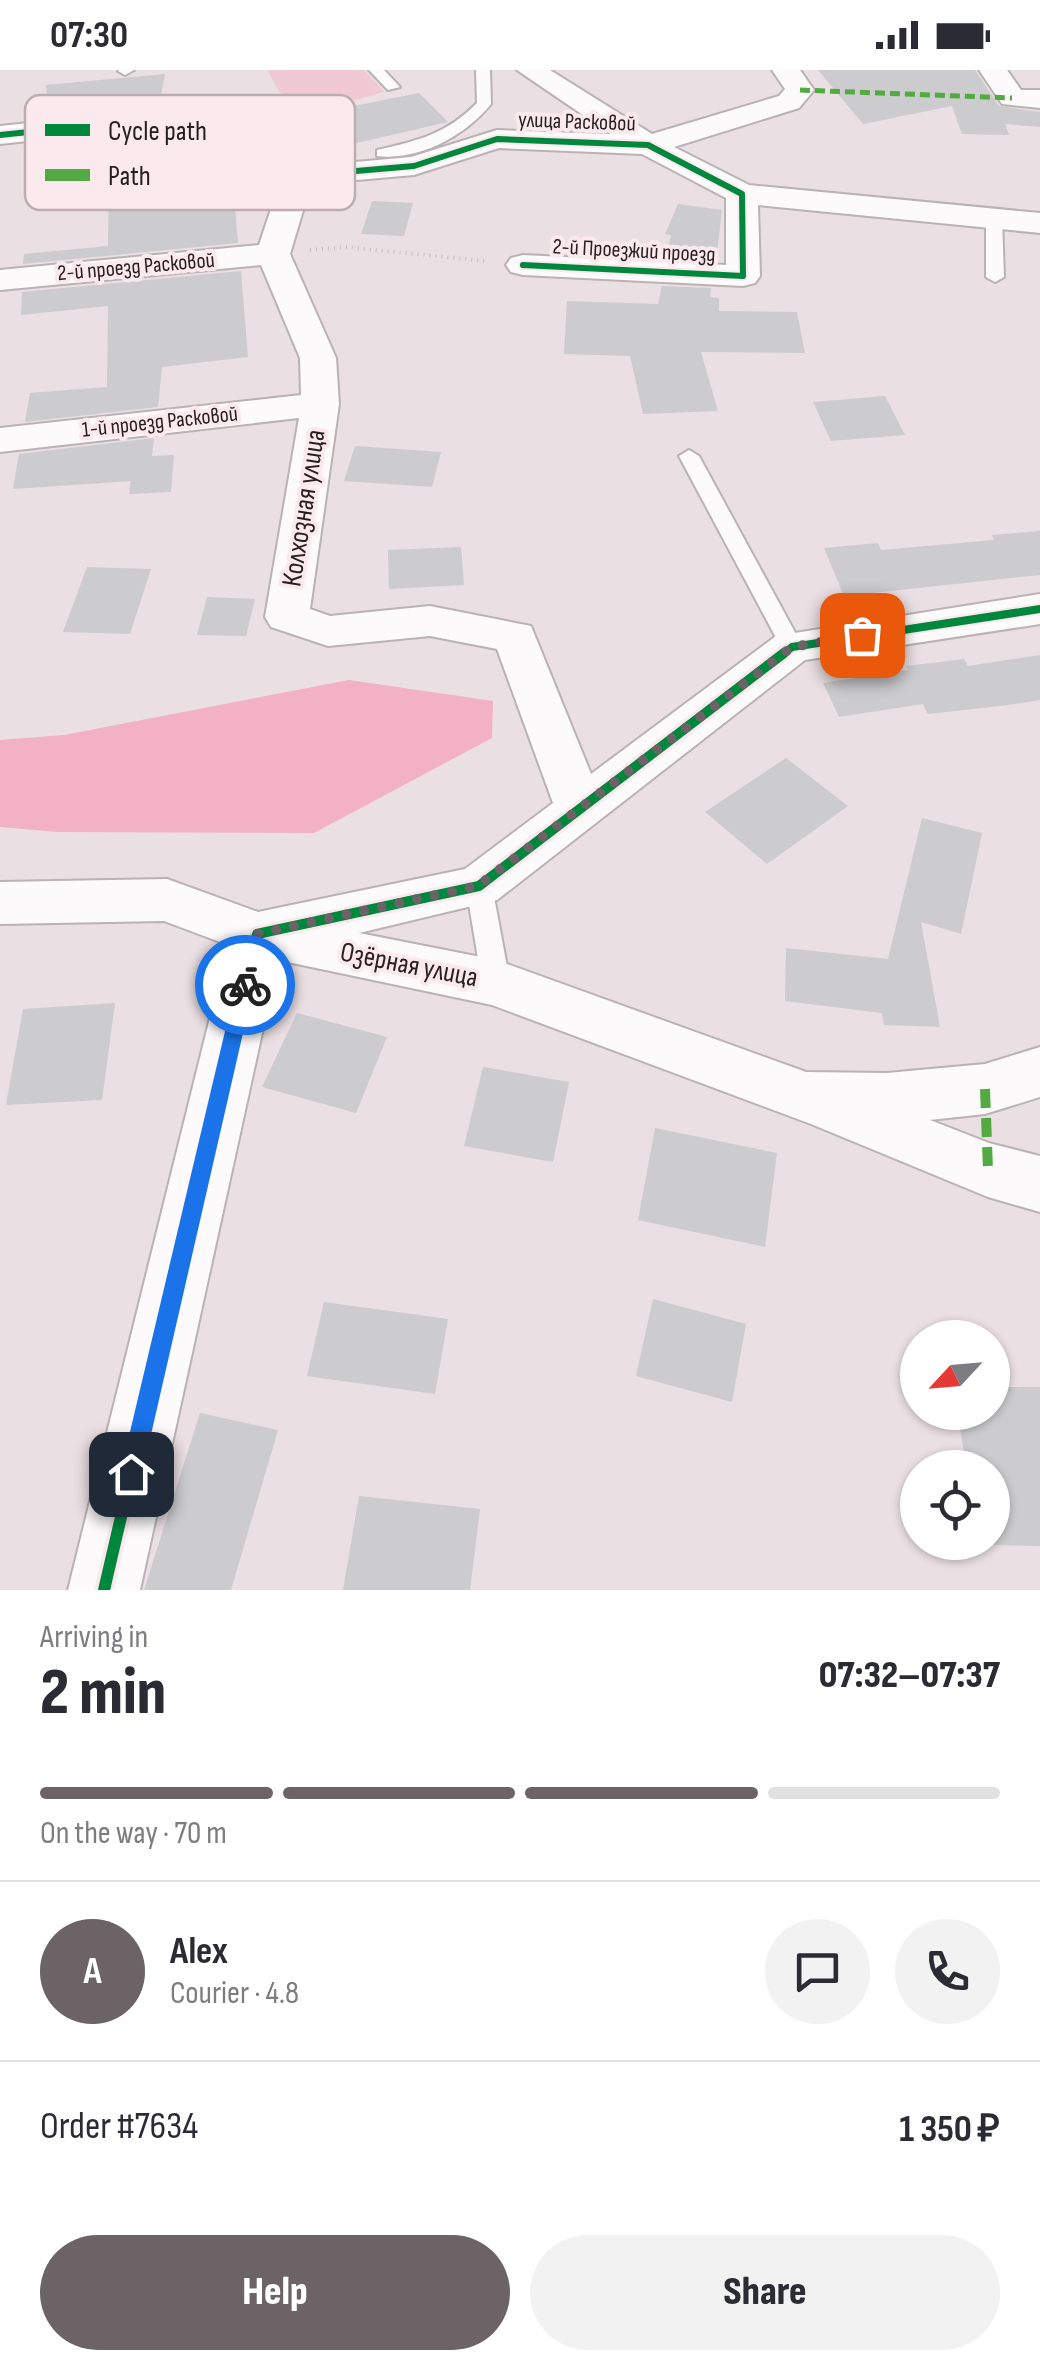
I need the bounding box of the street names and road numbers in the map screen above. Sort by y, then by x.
street label: улица Расковой [518,106,636,138]
street label: 2-й Проезжий проезд [552,233,716,269]
street label: 2-й проезд Расковой [56,247,216,287]
street label: 1-й проезд Расковой [81,400,239,444]
street label: Колхозная улица [275,427,333,589]
street label: Озёрная улица [337,936,481,994]

